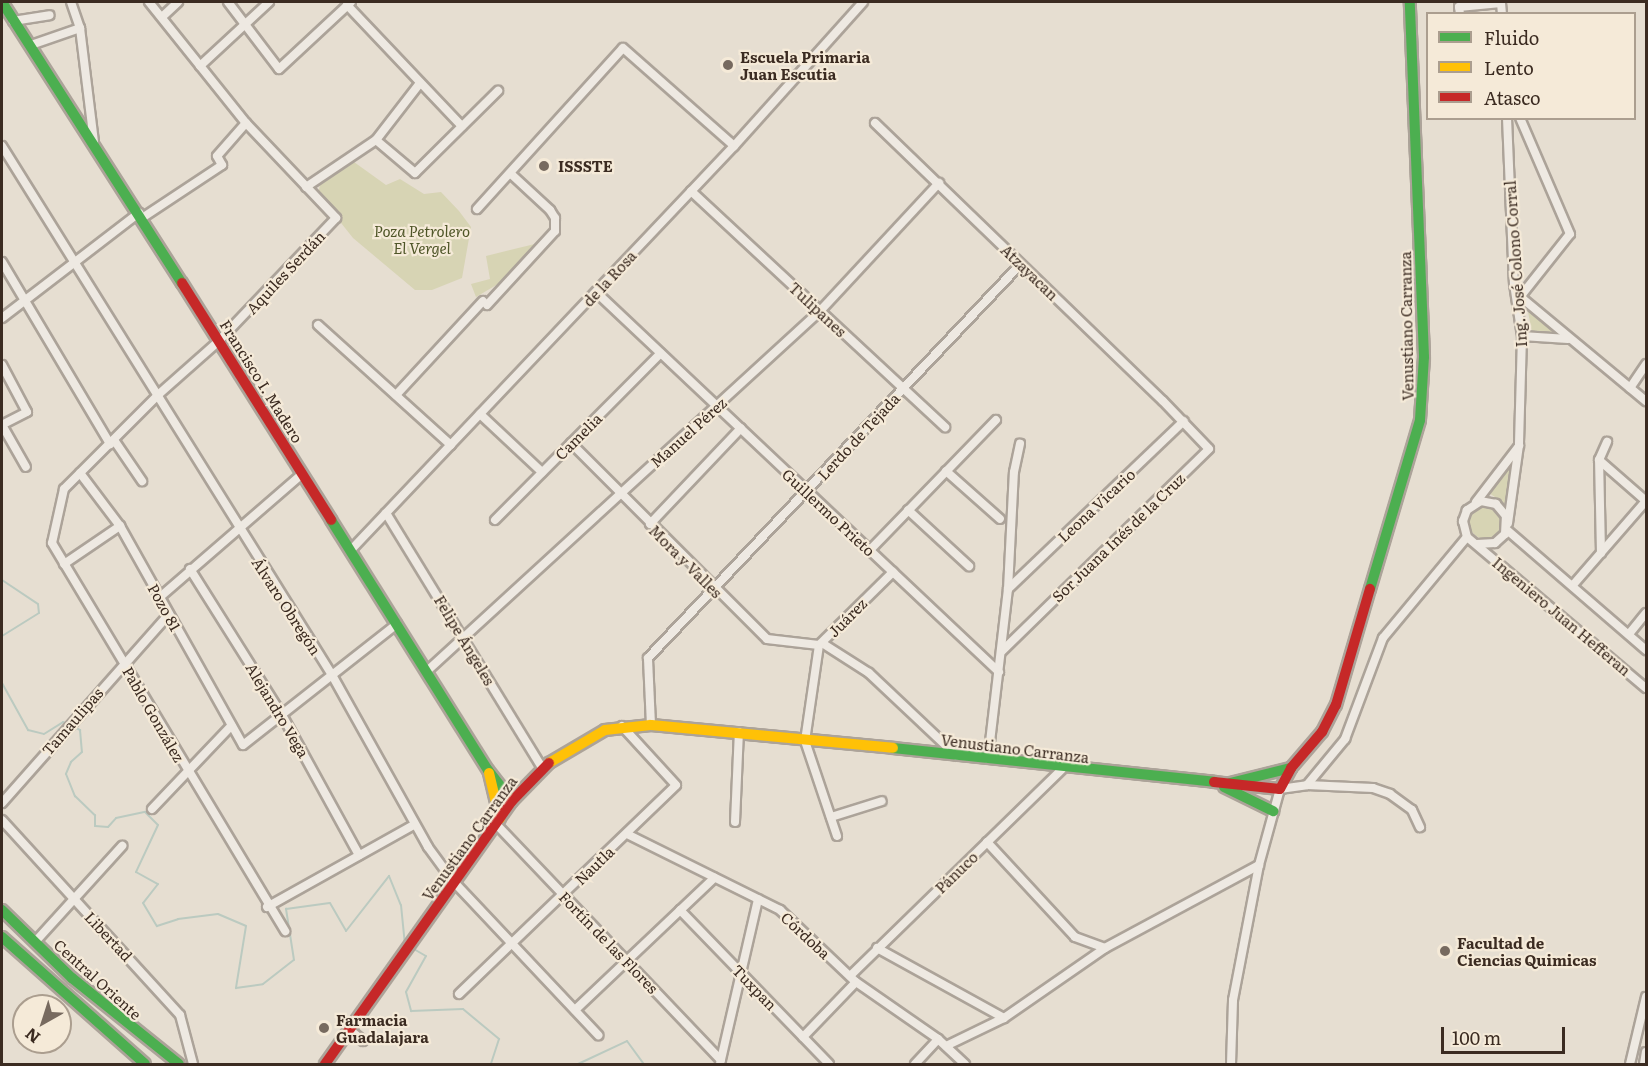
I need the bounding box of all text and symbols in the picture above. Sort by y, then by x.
legend [1426,12,1636,120]
text: Fluido [1484,24,1539,51]
place label: Escuela Primaria Juan Escutia [740,47,870,82]
text: Lento [1484,54,1534,81]
marker: Escuela Primaria Juan Escutia [721,58,735,72]
text: Atasco [1484,84,1541,111]
marker: ISSSTE [535,157,553,175]
place label: ISSSTE [558,157,613,175]
street label: Ing. José Colono Corral [1500,180,1530,348]
park label: Poza Petrolero El Vergel [374,221,470,256]
street label: Aquiles Serdán [242,227,328,317]
street label: Atzayacan [998,240,1062,304]
street label: de la Rosa [579,246,639,310]
street label: Venustiano Carranza [1396,251,1416,401]
street label: Tulipanes [786,278,850,340]
street label: Francisco I. Madero [217,316,307,446]
street label: Lerdo de Tejada [813,389,903,483]
street label: Manuel Pérez [646,393,730,471]
street label: Camelia [551,409,605,463]
street label: Guillermo Prieto [779,464,879,560]
street label: Leona Vicario [1054,465,1138,545]
street label: Sor Juana Inés de la Cruz [1048,469,1188,605]
street label: Mora y Valles [646,521,726,601]
street label: Ingeniero Juan Hefferan [1489,553,1635,679]
street label: Álvaro Obregón [249,554,325,658]
street label: Pozo 81 [145,580,185,634]
street label: Felipe Ángeles [431,592,499,688]
street label: Juárez [824,594,870,640]
street label: Alejandro Vega [243,659,313,761]
street label: Pablo González [119,663,189,765]
street label: Tamaulipas [38,684,106,758]
street label: Venustiano Carranza [940,730,1090,766]
street label: Venustiano Carranza [418,772,520,904]
street label: Nautla [571,842,617,888]
street label: Pánuco [931,847,981,897]
street label: Fortín de las Flores [556,887,662,997]
street label: Libertad [82,907,136,965]
street label: Córdoba [778,908,834,962]
place label: Facultad de Ciencias Quimicas [1457,933,1596,968]
street label: Central Oriente [51,935,145,1023]
marker: Facultad de Ciencias Quimicas [1438,944,1452,958]
street label: Tuxpan [729,961,781,1013]
north arrow [12,994,72,1054]
place label: Farmacia Guadalajara [336,1010,429,1045]
scale bar [1444,1015,1568,1053]
marker: Farmacia Guadalajara [317,1021,331,1035]
text: N [19,1023,45,1050]
text: 100 m [1452,1024,1501,1051]

